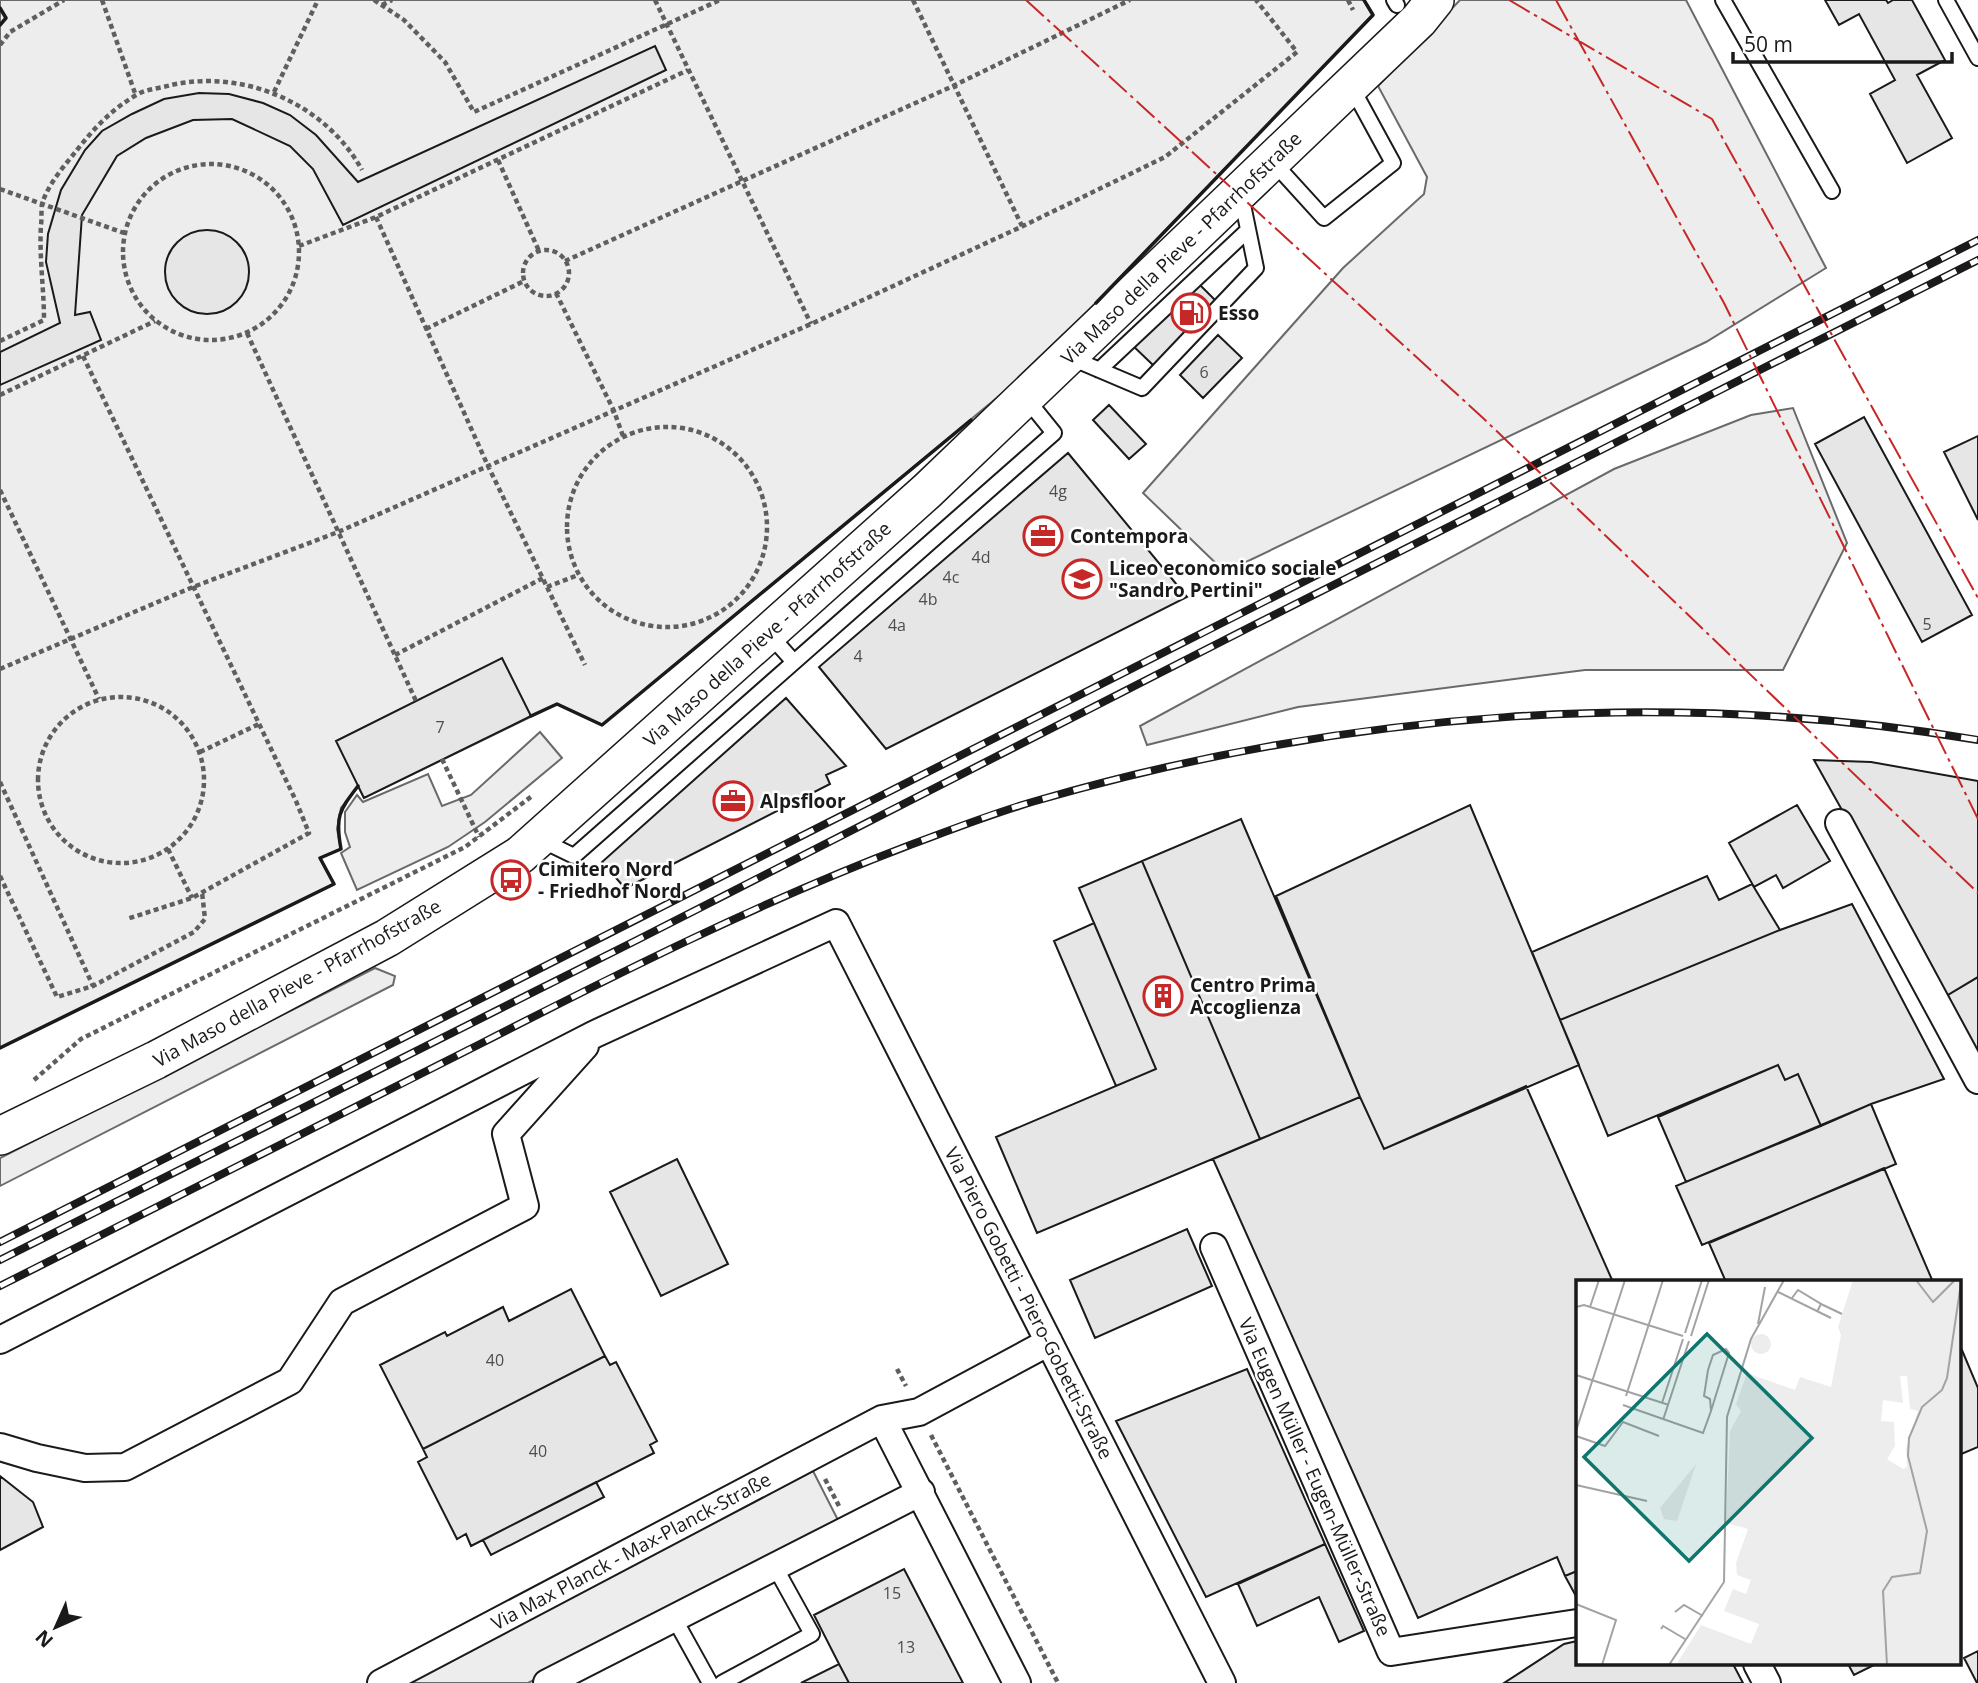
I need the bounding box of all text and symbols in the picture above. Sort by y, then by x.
scale bar [1733,21,1952,65]
text: 50 m [1744,30,1793,58]
street label: Via Maso della Pieve - Pfarrhofstraße [1055,126,1307,370]
fuel station icon: Esso [1170,292,1212,334]
place label: Esso [1218,300,1259,326]
house number: 6 [1199,361,1209,383]
house number: 4g [1049,480,1067,502]
office icon: Contempora [1022,515,1064,557]
street label: Via Maso della Pieve - Pfarrhofstraße [637,516,897,752]
place label: Contempora [1070,523,1188,549]
house number: 4d [972,546,990,568]
place label: Liceo economico sociale "Sandro Pertini" [1109,555,1336,603]
school or university icon: Liceo economico sociale "Sandro Pertini" [1061,558,1103,600]
house number: 4c [943,566,960,588]
house number: 4b [919,588,937,610]
house number: 5 [1922,613,1932,635]
house number: 4a [888,614,906,636]
house number: 4 [853,645,863,667]
house number: 7 [435,716,445,738]
office icon: Alpsfloor [712,780,754,822]
place label: Alpsfloor [760,788,846,814]
place label: Cimitero Nord - Friedhof Nord [538,856,682,904]
bus stop icon: Cimitero Nord - Friedhof Nord [490,859,532,901]
street label: Via Maso della Pieve - Pfarrhofstraße [149,893,445,1073]
place label: Centro Prima Accoglienza [1190,972,1316,1020]
building icon: Centro Prima Accoglienza [1142,975,1184,1017]
street label: Via Piero Gobetti - Piero-Gobetti-Straße [939,1143,1119,1463]
inset map [1576,1280,1960,1666]
street label: Via Eugen Müller - Eugen-Müller-Straße [1233,1314,1397,1640]
house number: 40 [486,1349,504,1371]
house number: 40 [529,1440,547,1462]
street label: Via Max Planck - Max-Planck-Straße [487,1466,775,1636]
house number: 15 [883,1582,901,1604]
north arrow [21,1592,91,1662]
text: N [29,1624,59,1654]
house number: 13 [897,1636,915,1658]

